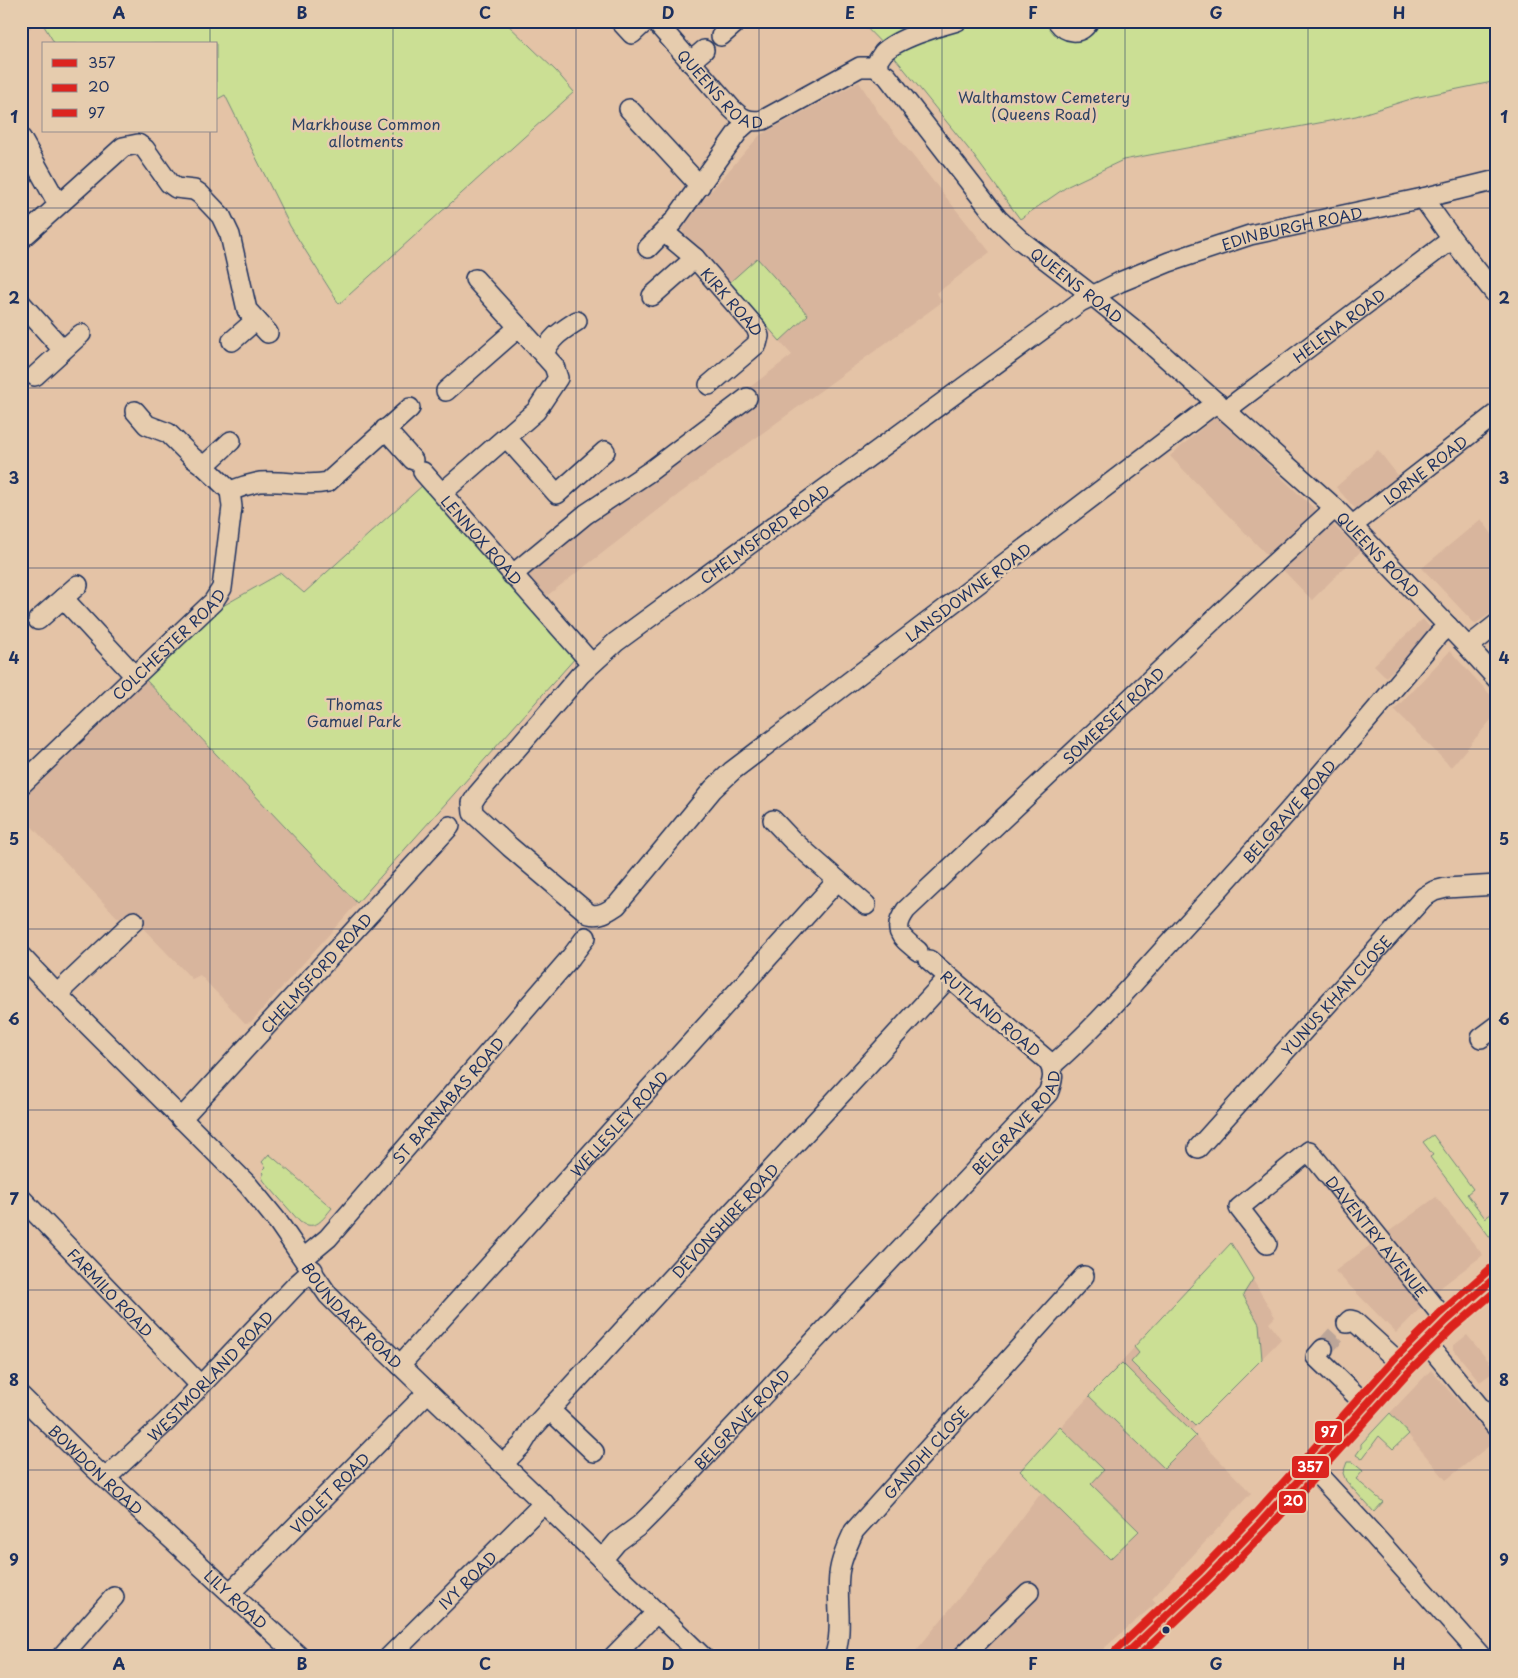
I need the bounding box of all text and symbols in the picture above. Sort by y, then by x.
text: A [113,0,126,24]
text: B [297,0,308,24]
text: C [479,0,491,24]
text: D [662,0,674,24]
text: E [845,0,855,24]
text: F [1028,0,1038,24]
text: G [1209,0,1223,24]
text: H [1393,0,1405,24]
legend [42,42,218,132]
street label: QUEENS ROAD [673,44,764,133]
text: 357 [88,50,116,73]
text: 20 [88,74,109,97]
park label: Walthamstow Cemetery (Queens Road) [958,85,1130,125]
text: 97 [88,100,106,123]
text: 1 [10,104,18,128]
text: 1 [1500,104,1508,128]
park label: Markhouse Common allotments [291,112,441,152]
street label: EDINBURGH ROAD [1218,200,1365,255]
street label: QUEENS ROAD [1026,241,1128,328]
street label: KIRK ROAD [696,262,769,339]
street label: HELENA ROAD [1287,282,1390,368]
text: 2 [8,285,20,309]
text: 2 [1498,285,1510,309]
street label: LORNE ROAD [1378,429,1472,509]
text: 3 [9,465,19,489]
text: 3 [1499,465,1509,489]
street label: CHELMSFORD ROAD [694,478,834,589]
street label: LENNOX ROAD [436,489,528,590]
street label: QUEENS ROAD [1332,506,1426,602]
street label: LANSDOWNE ROAD [900,537,1036,647]
street label: COLCHESTER ROAD [106,584,230,705]
text: 4 [9,645,20,669]
text: 4 [1499,645,1510,669]
street label: SOMERSET ROAD [1057,661,1169,769]
park label: Thomas Gamuel Park [307,692,401,732]
street label: BELGRAVE ROAD [1237,754,1341,868]
text: 5 [9,826,19,850]
text: 5 [1499,826,1509,850]
street label: CHELMSFORD ROAD [254,907,377,1038]
street label: YUNUS KHAN CLOSE [1275,930,1396,1060]
street label: RUTLAND ROAD [936,964,1046,1062]
text: 6 [8,1006,20,1030]
text: 6 [1498,1006,1510,1030]
street label: ST BARNABAS ROAD [386,1031,509,1168]
street label: WELLESLEY ROAD [564,1065,673,1181]
street label: BELGRAVE ROAD [966,1070,1064,1179]
street label: DEVONSHIRE ROAD [666,1158,784,1283]
street label: DAVENTRY AVENUE [1321,1170,1434,1302]
text: 7 [9,1186,19,1210]
text: 7 [1499,1186,1509,1210]
street label: FARMILO ROAD [63,1242,159,1342]
street label: BOUNDARY ROAD [297,1257,408,1374]
street label: WESTMORLAND ROAD [141,1305,278,1446]
street label: BELGRAVE ROAD [688,1363,795,1474]
text: 8 [9,1367,19,1391]
text: 8 [1499,1367,1509,1391]
street label: GANDHI CLOSE [877,1400,974,1504]
street label: BOWDON ROAD [44,1419,149,1519]
line badge: 97 [1314,1420,1343,1444]
text: 97 [1321,1421,1338,1442]
street label: VIOLET ROAD [284,1447,374,1538]
line badge: 357 [1291,1455,1330,1479]
text: 357 [1297,1456,1323,1477]
line badge: 20 [1278,1490,1307,1514]
text: 20 [1283,1490,1303,1511]
street label: IVY ROAD [433,1545,502,1614]
text: 9 [9,1547,19,1571]
text: 9 [1499,1547,1509,1571]
street label: LILY ROAD [200,1564,273,1634]
unlabelled marker [1161,1625,1171,1635]
text: A [113,1651,126,1675]
text: B [297,1651,308,1675]
text: C [479,1651,491,1675]
text: D [662,1651,674,1675]
text: E [845,1651,855,1675]
text: F [1028,1651,1038,1675]
text: G [1209,1651,1223,1675]
text: H [1393,1651,1405,1675]

